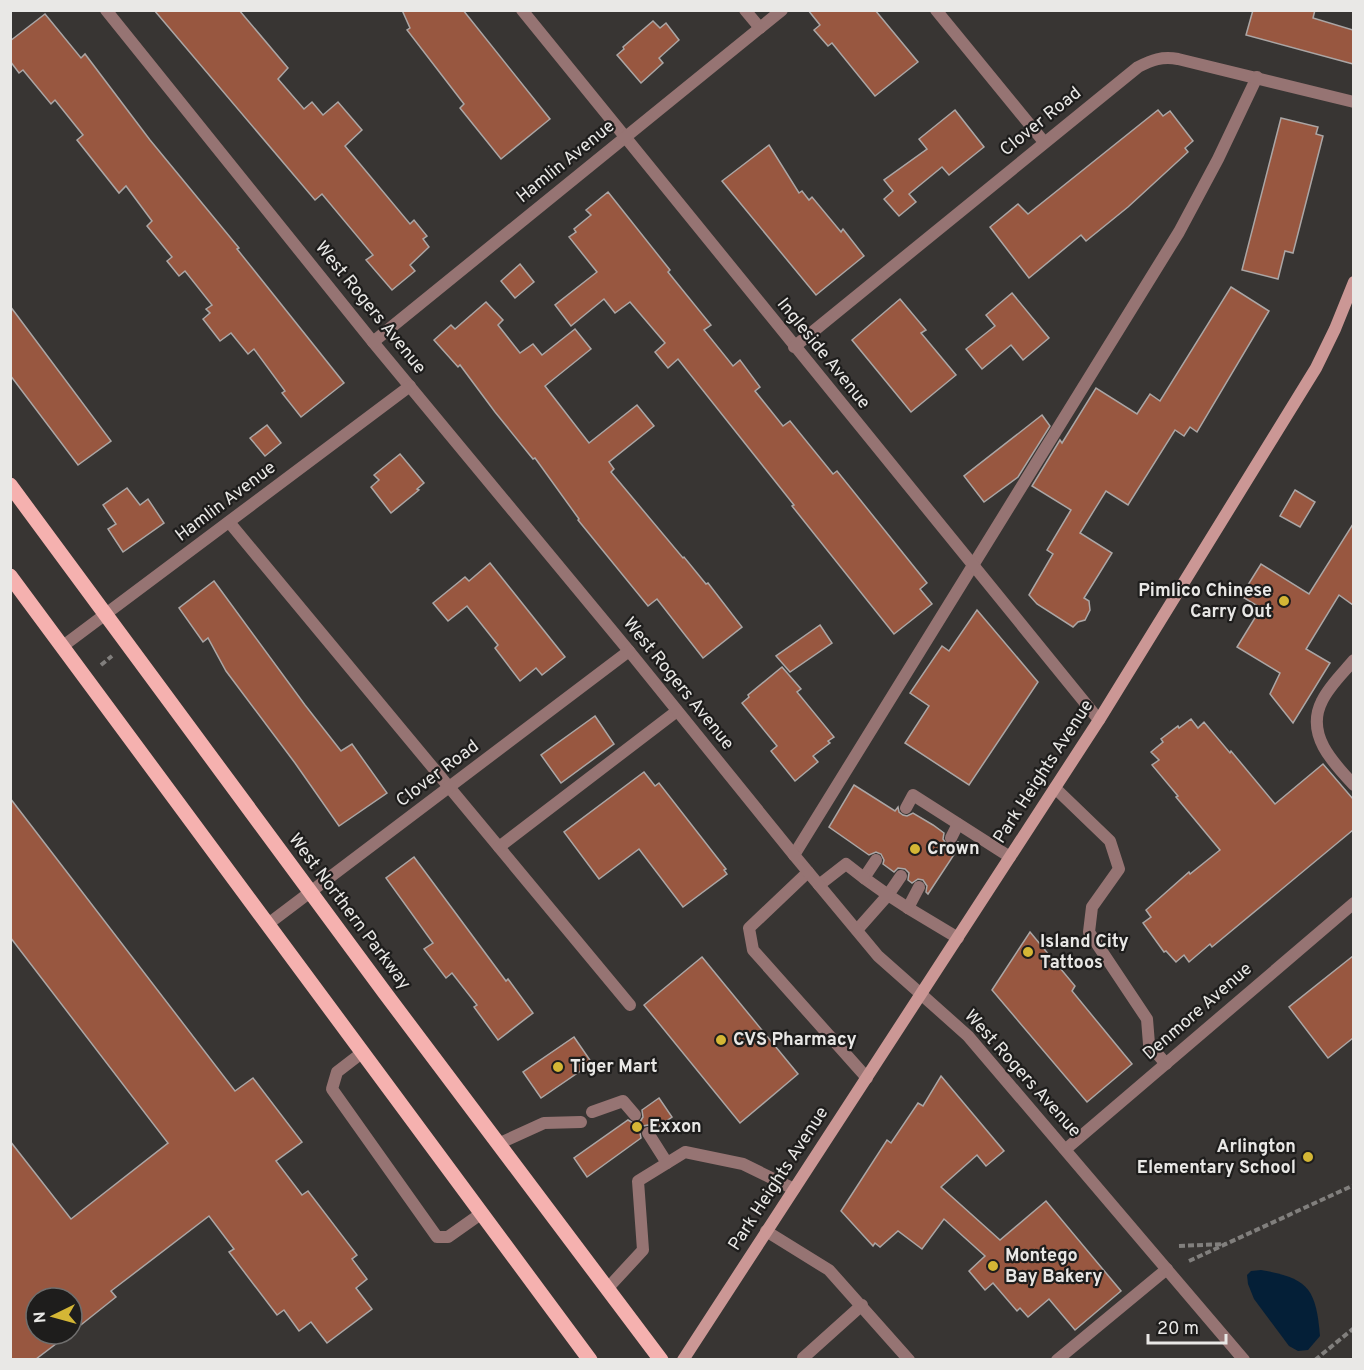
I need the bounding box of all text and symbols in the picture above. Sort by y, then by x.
street label: Clover Road [996,82,1086,162]
street label: Hamlin Avenue [512,115,620,209]
street label: West Rogers Avenue [309,237,431,379]
street label: Ingleside Avenue [771,294,875,414]
street label: Hamlin Avenue [171,457,281,547]
place label: Pimlico Chinese Carry Out [1138,580,1272,624]
marker: Pimlico Chinese Carry Out [1277,594,1291,608]
street label: West Rogers Avenue [617,613,739,755]
street label: Park Heights Avenue [989,696,1099,848]
street label: Clover Road [392,735,484,813]
street label: West Northern Parkway [283,829,415,995]
place label: Crown [927,838,980,861]
marker: Crown [908,842,922,856]
place label: Island City Tattoos [1040,931,1129,975]
marker: Island City Tattoos [1021,945,1035,959]
street label: Denmore Avenue [1138,958,1258,1066]
street label: West Rogers Avenue [958,1005,1086,1143]
place label: CVS Pharmacy [733,1029,857,1052]
marker: CVS Pharmacy [714,1033,728,1047]
place label: Tiger Mart [570,1056,658,1079]
marker: Tiger Mart [551,1060,565,1074]
street label: Park Heights Avenue [724,1103,834,1255]
place label: Exxon [649,1116,702,1139]
marker: Exxon [630,1120,644,1134]
place label: Arlington Elementary School [1137,1136,1296,1180]
marker: Arlington Elementary School [1301,1150,1315,1164]
place label: Montego Bay Bakery [1005,1245,1102,1289]
marker: Montego Bay Bakery [986,1259,1000,1273]
north arrow [24,1286,84,1346]
scale bar [1148,1307,1226,1345]
text: N [31,1311,52,1324]
text: 20 m [1157,1318,1199,1341]

